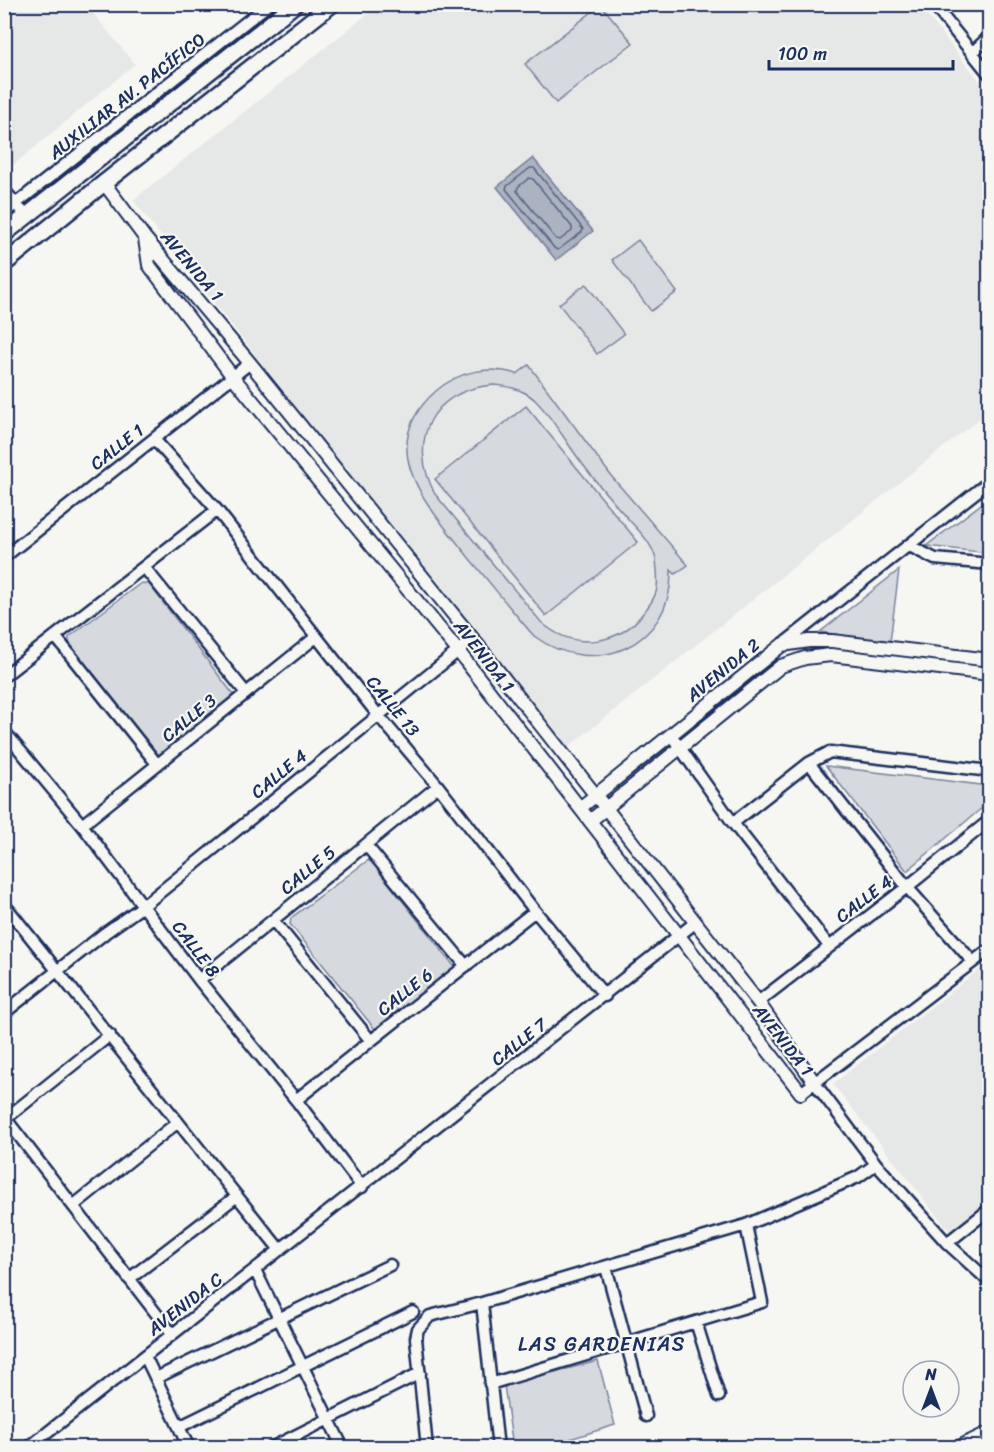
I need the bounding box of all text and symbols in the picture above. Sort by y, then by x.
street label: AUXILIAR AV. PACÍFICO [40,24,213,169]
scale bar [769,33,954,71]
text: 100 m [778,38,827,70]
street label: AVENIDA 1 [152,222,232,309]
street label: CALLE 1 [83,415,152,479]
street label: AVENIDA 1 [444,612,523,700]
street label: AVENIDA 2 [678,630,767,711]
street label: CALLE 13 [358,668,428,744]
street label: CALLE 3 [154,685,224,751]
street label: CALLE 4 [243,741,315,807]
street label: CALLE 5 [273,837,343,903]
street label: CALLE 4 [828,866,900,932]
street label: CALLE 8 [164,913,228,985]
street label: CALLE 6 [370,960,440,1024]
street label: AVENIDA 1 [743,996,822,1084]
street label: CALLE 7 [484,1008,556,1075]
street label: AVENIDA C [139,1263,231,1345]
district label: LAS GARDENIAS [518,1327,686,1362]
north arrow [901,1359,961,1419]
text: N [924,1360,937,1389]

